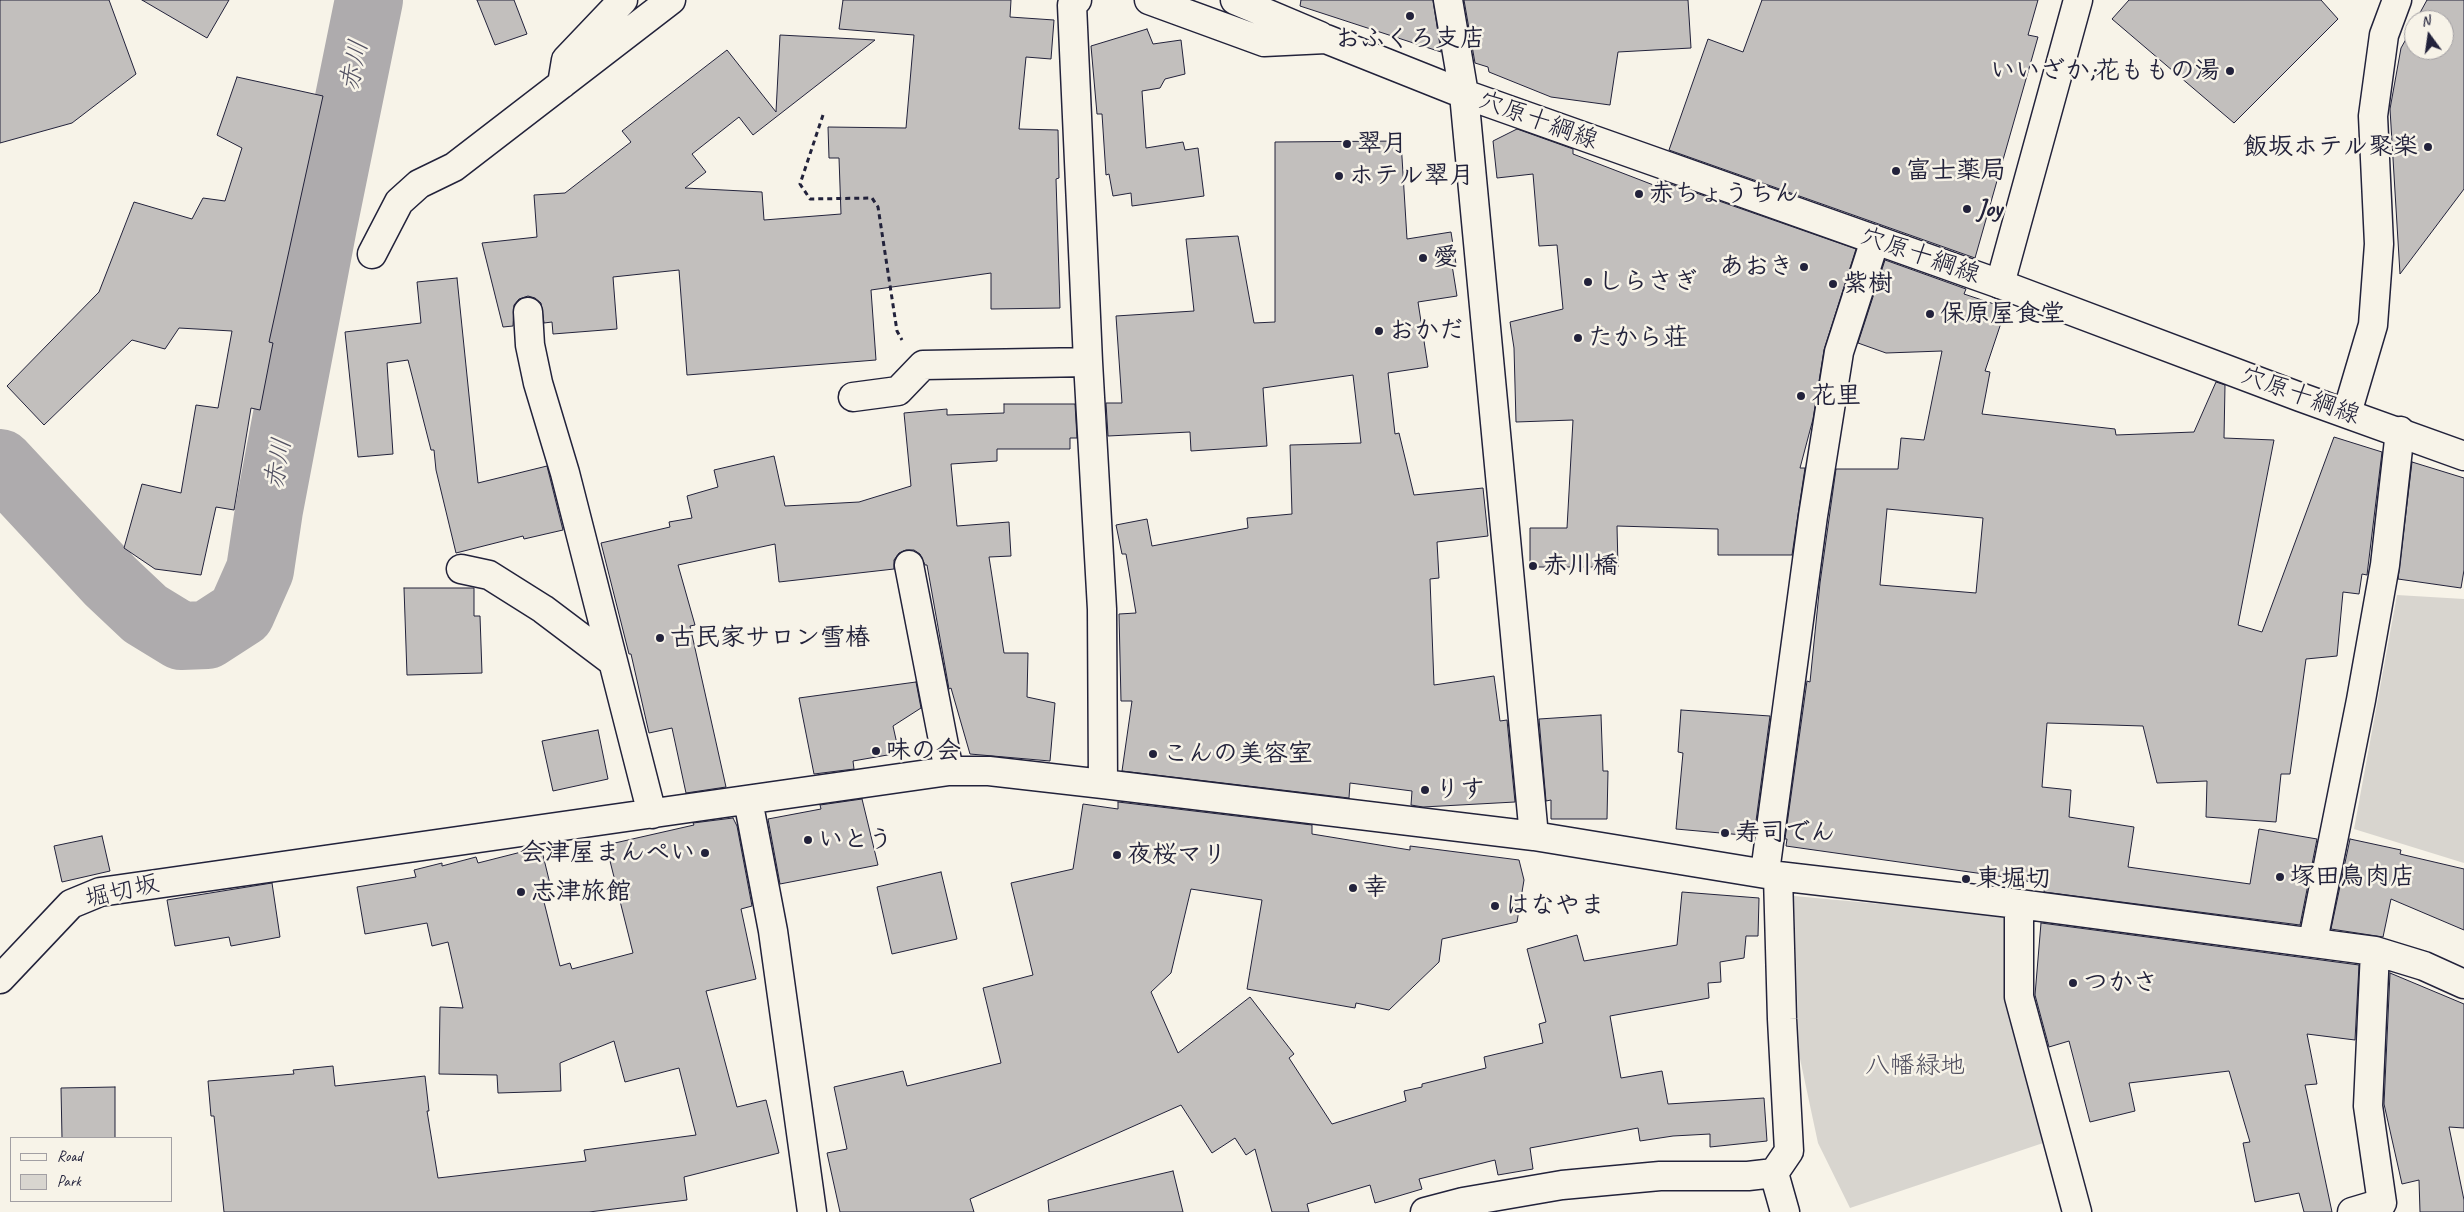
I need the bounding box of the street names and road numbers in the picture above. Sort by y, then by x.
street label: 穴原十綱線 [1474,86,1602,156]
street label: 穴原十綱線 [1856,221,1984,291]
street label: 穴原十綱線 [2236,361,2364,431]
street label: 堀切坂 [82,869,162,915]

